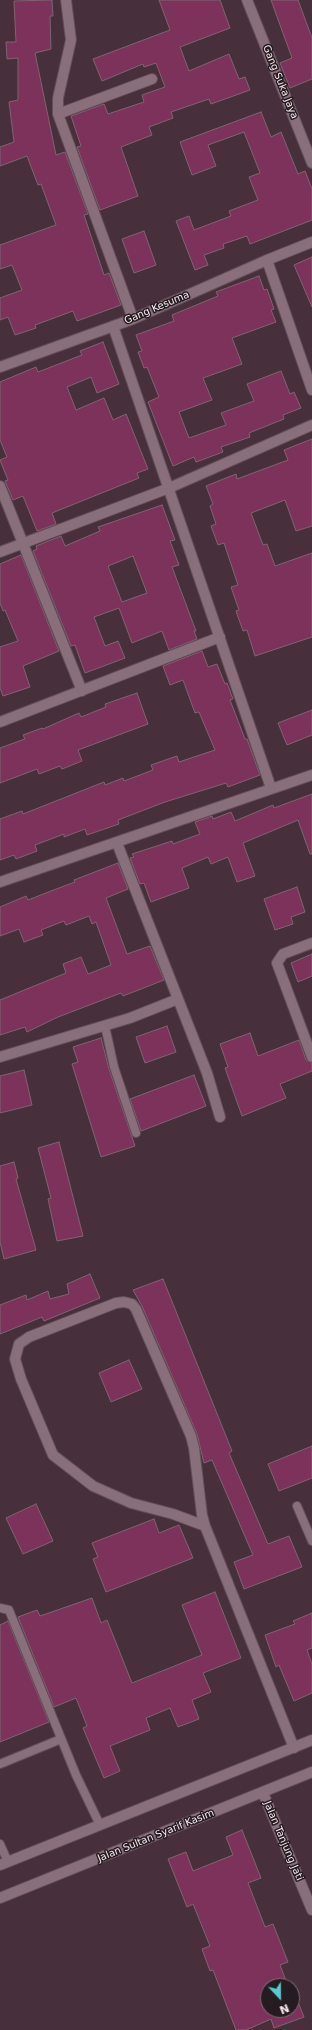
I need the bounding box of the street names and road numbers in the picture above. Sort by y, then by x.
street label: Gang Suka Jaya [260,43,300,121]
street label: Gang Kesuma [123,289,191,327]
street label: Jalan Tanjung Jati [261,1799,305,1883]
street label: Jalan Sultan Syarif Kasim [96,1807,216,1865]

